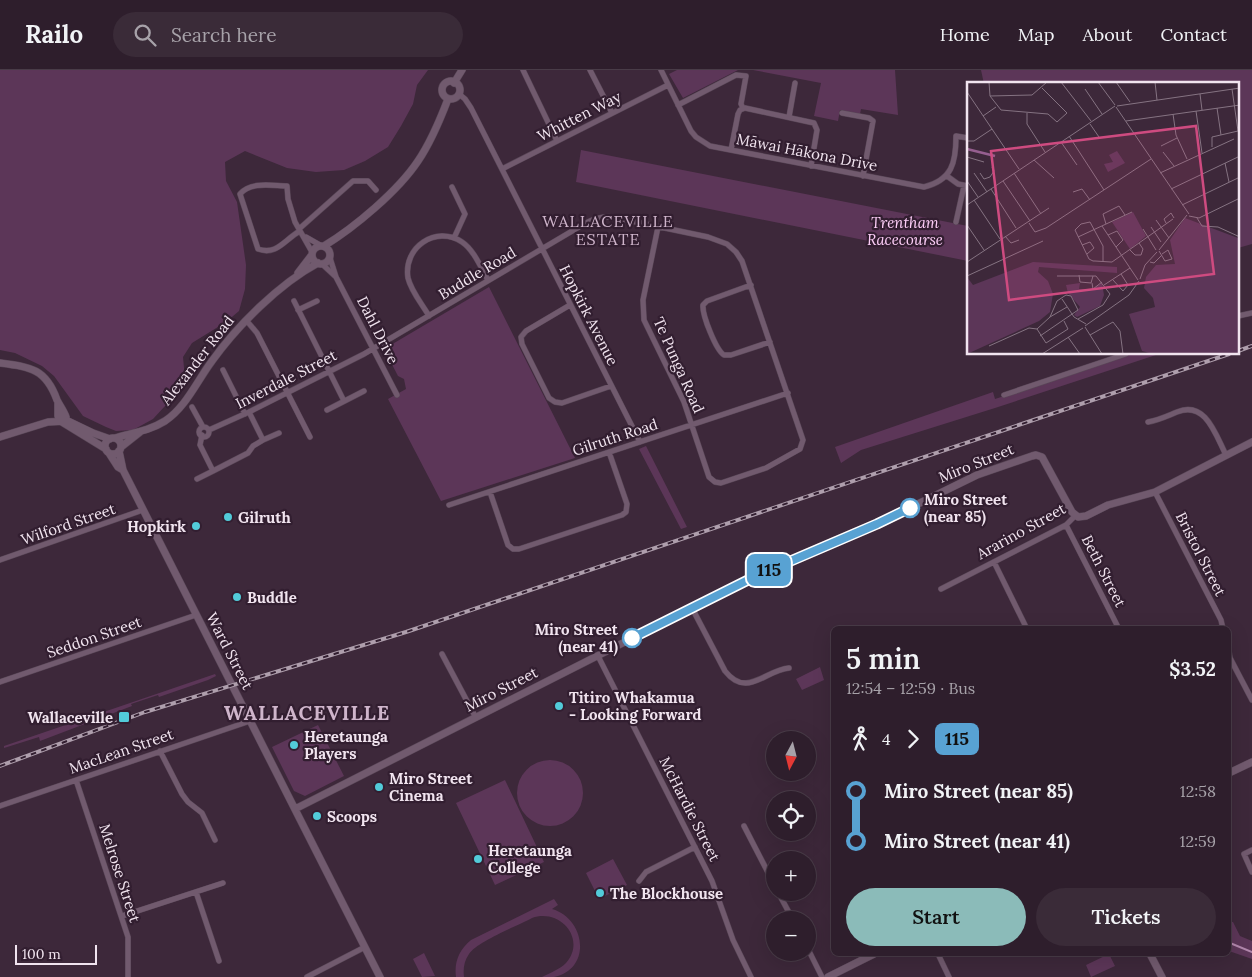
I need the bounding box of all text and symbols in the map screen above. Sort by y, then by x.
search box [113,12,463,57]
text: Railo [25,19,83,50]
icon: search [131,21,159,49]
text: Search here [171,23,276,47]
text: Home [940,23,990,46]
text: Map [1018,23,1054,46]
text: About [1082,23,1132,46]
text: Contact [1160,23,1227,46]
inset map [967,82,1240,355]
street label: Whitten Way [534,87,624,145]
street label: Māwai Hākona Drive [735,129,879,175]
district label: WALLACEVILLE ESTATE [542,211,674,249]
park label: Trentham Racecourse [867,213,943,249]
street label: Buddle Road [435,242,519,304]
street label: Hopkirk Avenue [555,261,623,369]
street label: Dahl Drive [353,293,403,367]
street label: Alexander Road [155,311,238,409]
street label: Te Punga Road [649,314,709,416]
street label: Inverdale Street [232,345,340,413]
street label: Gilruth Road [570,414,660,460]
street label: Miro Street [936,439,1017,487]
place label: Miro Street (near 85) [924,490,1008,527]
marker: Miro Street (near 85) [900,498,920,518]
street label: Wilford Street [18,499,118,549]
street label: Ararino Street [972,499,1069,564]
place label: Gilruth [238,508,291,527]
street label: Bristol Street [1172,509,1230,599]
marker: Gilruth [222,511,234,523]
place label: Hopkirk [127,517,186,536]
marker: Hopkirk [190,520,202,532]
street label: Beth Street [1078,532,1130,611]
line badge: 115 [740,554,798,586]
text: 115 [757,558,781,581]
place label: Buddle [247,588,297,607]
marker: Buddle [231,591,243,603]
street label: Ward Street [202,609,258,693]
street label: Seddon Street [44,612,144,662]
place label: Miro Street (near 41) [535,620,619,657]
marker: Miro Street (near 41) [622,628,642,648]
text: 5 min [846,641,920,677]
text: $3.52 [1169,657,1216,681]
street label: Miro Street [461,662,541,716]
text: 12:54 – 12:59 · Bus [846,678,975,698]
place label: Titiro Whakamua - Looking Forward [569,688,701,724]
district label: WALLACEVILLE [224,700,390,725]
marker: Titiro Whakamua - Looking Forward [553,700,565,712]
place label: Wallaceville [27,708,113,727]
marker: Wallaceville [117,710,131,724]
street label: MacLean Street [66,724,176,778]
icon: walk [846,725,874,753]
icon: forward [899,725,927,753]
place label: Heretaunga Players [304,727,388,763]
text: 115 [945,727,969,750]
text: 4 [882,729,891,749]
north arrow [766,731,816,781]
map controls [766,731,816,961]
marker: Heretaunga Players [288,739,300,751]
street label: McHardie Street [655,754,725,865]
place label: Miro Street Cinema [389,769,473,805]
text: Miro Street (near 85) [884,779,1073,803]
marker: Miro Street Cinema [373,781,385,793]
text: 12:58 [1180,781,1216,801]
button: locate [766,791,816,841]
place label: Scoops [327,807,377,826]
marker: Scoops [311,810,323,822]
street label: Melrose Street [95,821,145,925]
text: Miro Street (near 41) [884,829,1070,853]
text: 12:59 [1180,831,1216,851]
place label: Heretaunga College [488,841,572,877]
button: + [766,851,816,901]
marker: Heretaunga College [472,853,484,865]
place label: The Blockhouse [610,884,723,903]
marker: The Blockhouse [594,887,606,899]
button: Start [846,888,1026,946]
button: Tickets [1036,888,1216,946]
button: − [766,911,816,961]
scale bar [15,942,98,965]
text: 100 m [22,945,61,963]

